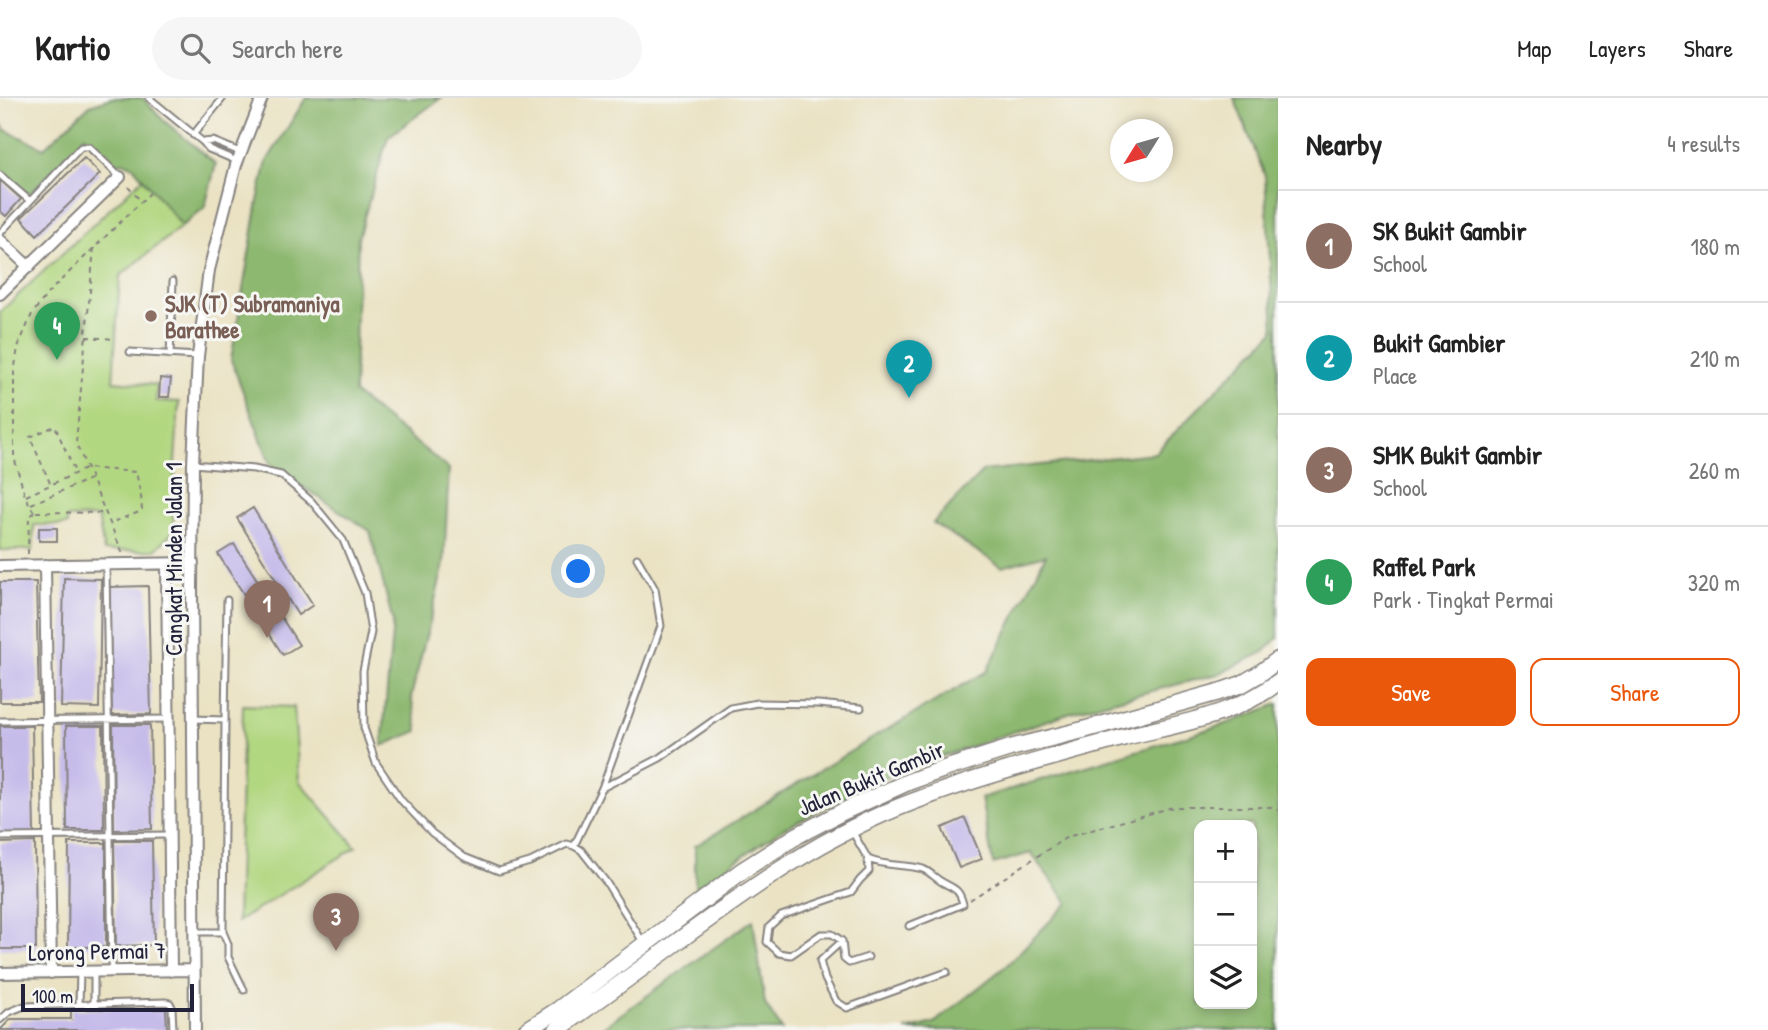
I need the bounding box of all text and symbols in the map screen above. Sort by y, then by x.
search box [152,17,642,80]
text: Kartio [35,26,110,70]
icon: search [176,29,214,67]
text: Search here [232,31,343,66]
text: Map [1517,32,1551,64]
text: Layers [1589,32,1646,64]
text: Share [1684,32,1733,64]
north arrow [1110,119,1173,182]
text: Nearby [1306,124,1382,164]
text: 4 results [1667,128,1740,159]
text: SK Bukit Gambir [1373,213,1527,248]
text: 1 [1325,231,1333,262]
text: 180 m [1690,231,1740,262]
text: School [1373,248,1427,279]
place label: SJK (T) Subramaniya Barathee [165,288,340,345]
pin: 4 [34,302,80,360]
marker: SJK (T) Subramaniya Barathee [143,308,159,324]
text: Bukit Gambier [1373,325,1505,360]
pin: 2 [886,340,932,398]
text: 2 [1324,343,1334,374]
text: 210 m [1690,343,1740,374]
text: Place [1373,360,1417,391]
text: SMK Bukit Gambir [1373,437,1542,472]
text: 3 [1324,455,1334,486]
text: 260 m [1689,455,1740,486]
street label: Cangkat Minden Jalan 1 [158,462,189,656]
text: School [1373,472,1427,503]
text: Raffel Park [1373,549,1475,584]
your location [561,554,595,588]
text: 4 [1325,567,1333,598]
text: 320 m [1688,567,1740,598]
pin: 1 [244,580,290,638]
text: Park · Tingkat Permai [1373,584,1554,615]
button: Save [1306,658,1516,726]
button: Share [1530,658,1740,726]
street label: Jalan Bukit Gambir [793,733,949,823]
map controls [1194,820,1257,1009]
button: + [1194,820,1257,883]
button: − [1194,883,1257,946]
pin: 3 [313,893,359,951]
street label: Lorong Permai 7 [28,934,166,968]
button: layers [1194,946,1257,1009]
scale bar [21,981,194,1013]
text: 100 m [32,983,73,1009]

